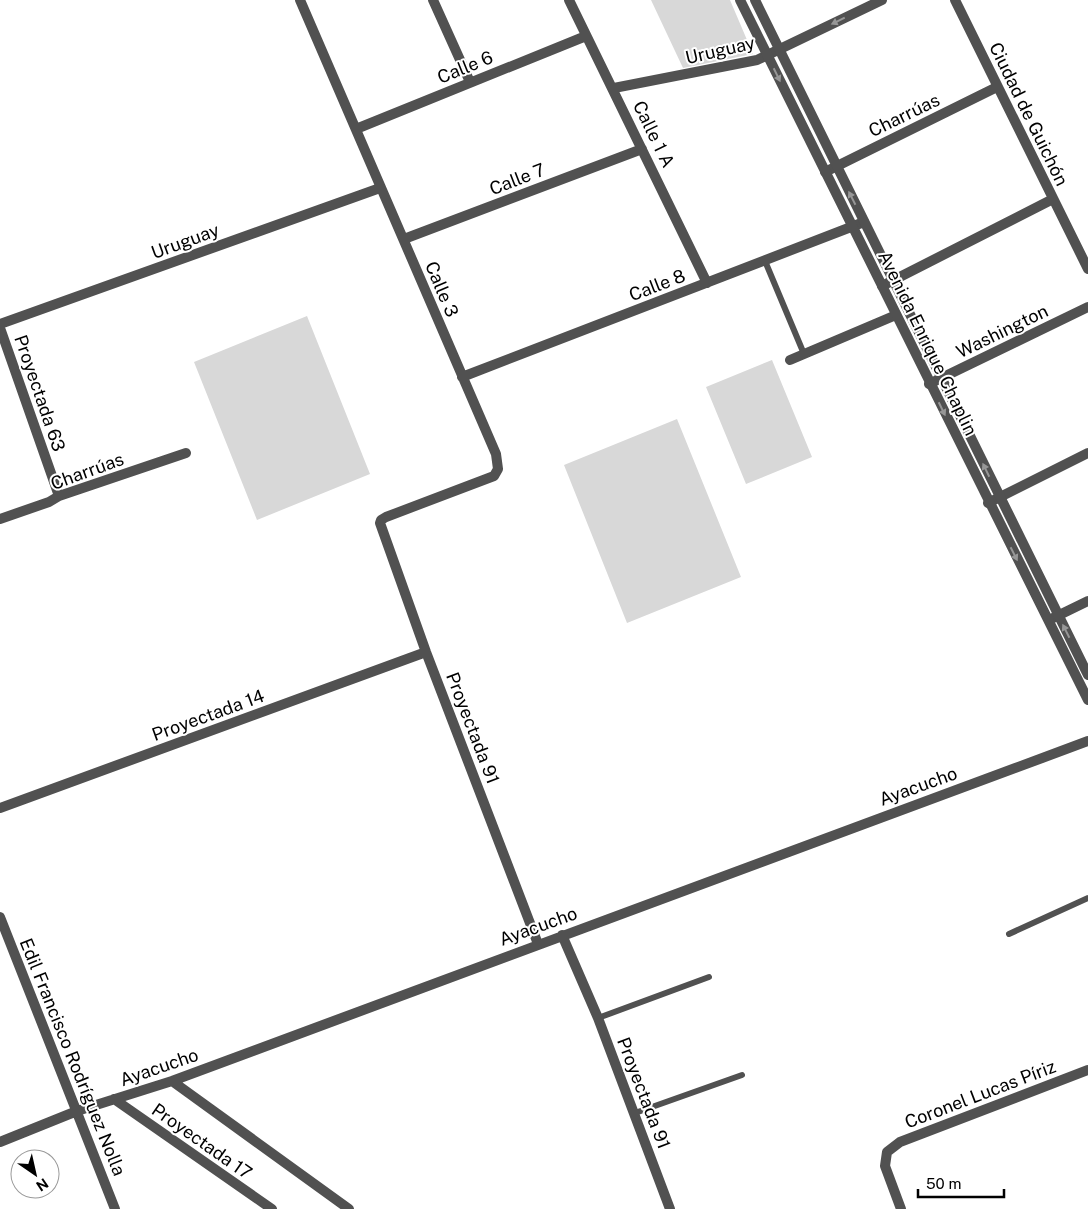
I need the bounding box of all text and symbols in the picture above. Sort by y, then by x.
one-way arrow [831,17,845,25]
street label: Uruguay [683,32,757,68]
street label: Ciudad de Guichón [985,39,1073,189]
street label: Calle 6 [434,46,496,88]
one-way arrow [773,68,781,82]
street label: Charrúas [865,89,943,141]
street label: Calle 1 A [629,97,679,171]
street label: Calle 7 [486,159,548,199]
one-way arrow [848,191,856,206]
street label: Uruguay [148,219,222,263]
street label: Avenida Enrique Chaplin [874,247,982,439]
street label: Calle 3 [421,258,463,320]
street label: Calle 8 [626,265,688,305]
street label: Washington [953,300,1051,362]
street label: Proyectada 63 [10,332,70,454]
one-way arrow [938,402,946,416]
street label: Charrúas [48,448,126,494]
one-way arrow [982,463,990,477]
one-way arrow [1010,547,1018,562]
one-way arrow [1062,624,1070,638]
street label: Proyectada 91 [442,669,504,787]
street label: Proyectada 14 [149,685,267,745]
street label: Ayacucho [876,762,960,810]
street label: Ayacucho [496,902,580,950]
street label: Edil Francisco Rodríguez Nolla [16,935,130,1179]
street label: Proyectada 91 [613,1034,675,1152]
street label: Ayacucho [117,1044,201,1090]
street label: Coronel Lucas Píriz [902,1056,1058,1132]
street label: Proyectada 17 [148,1099,256,1183]
north arrow [10,1149,60,1199]
scale bar [918,1166,1004,1198]
text: N [33,1175,51,1194]
text: 50 m [926,1175,961,1192]

